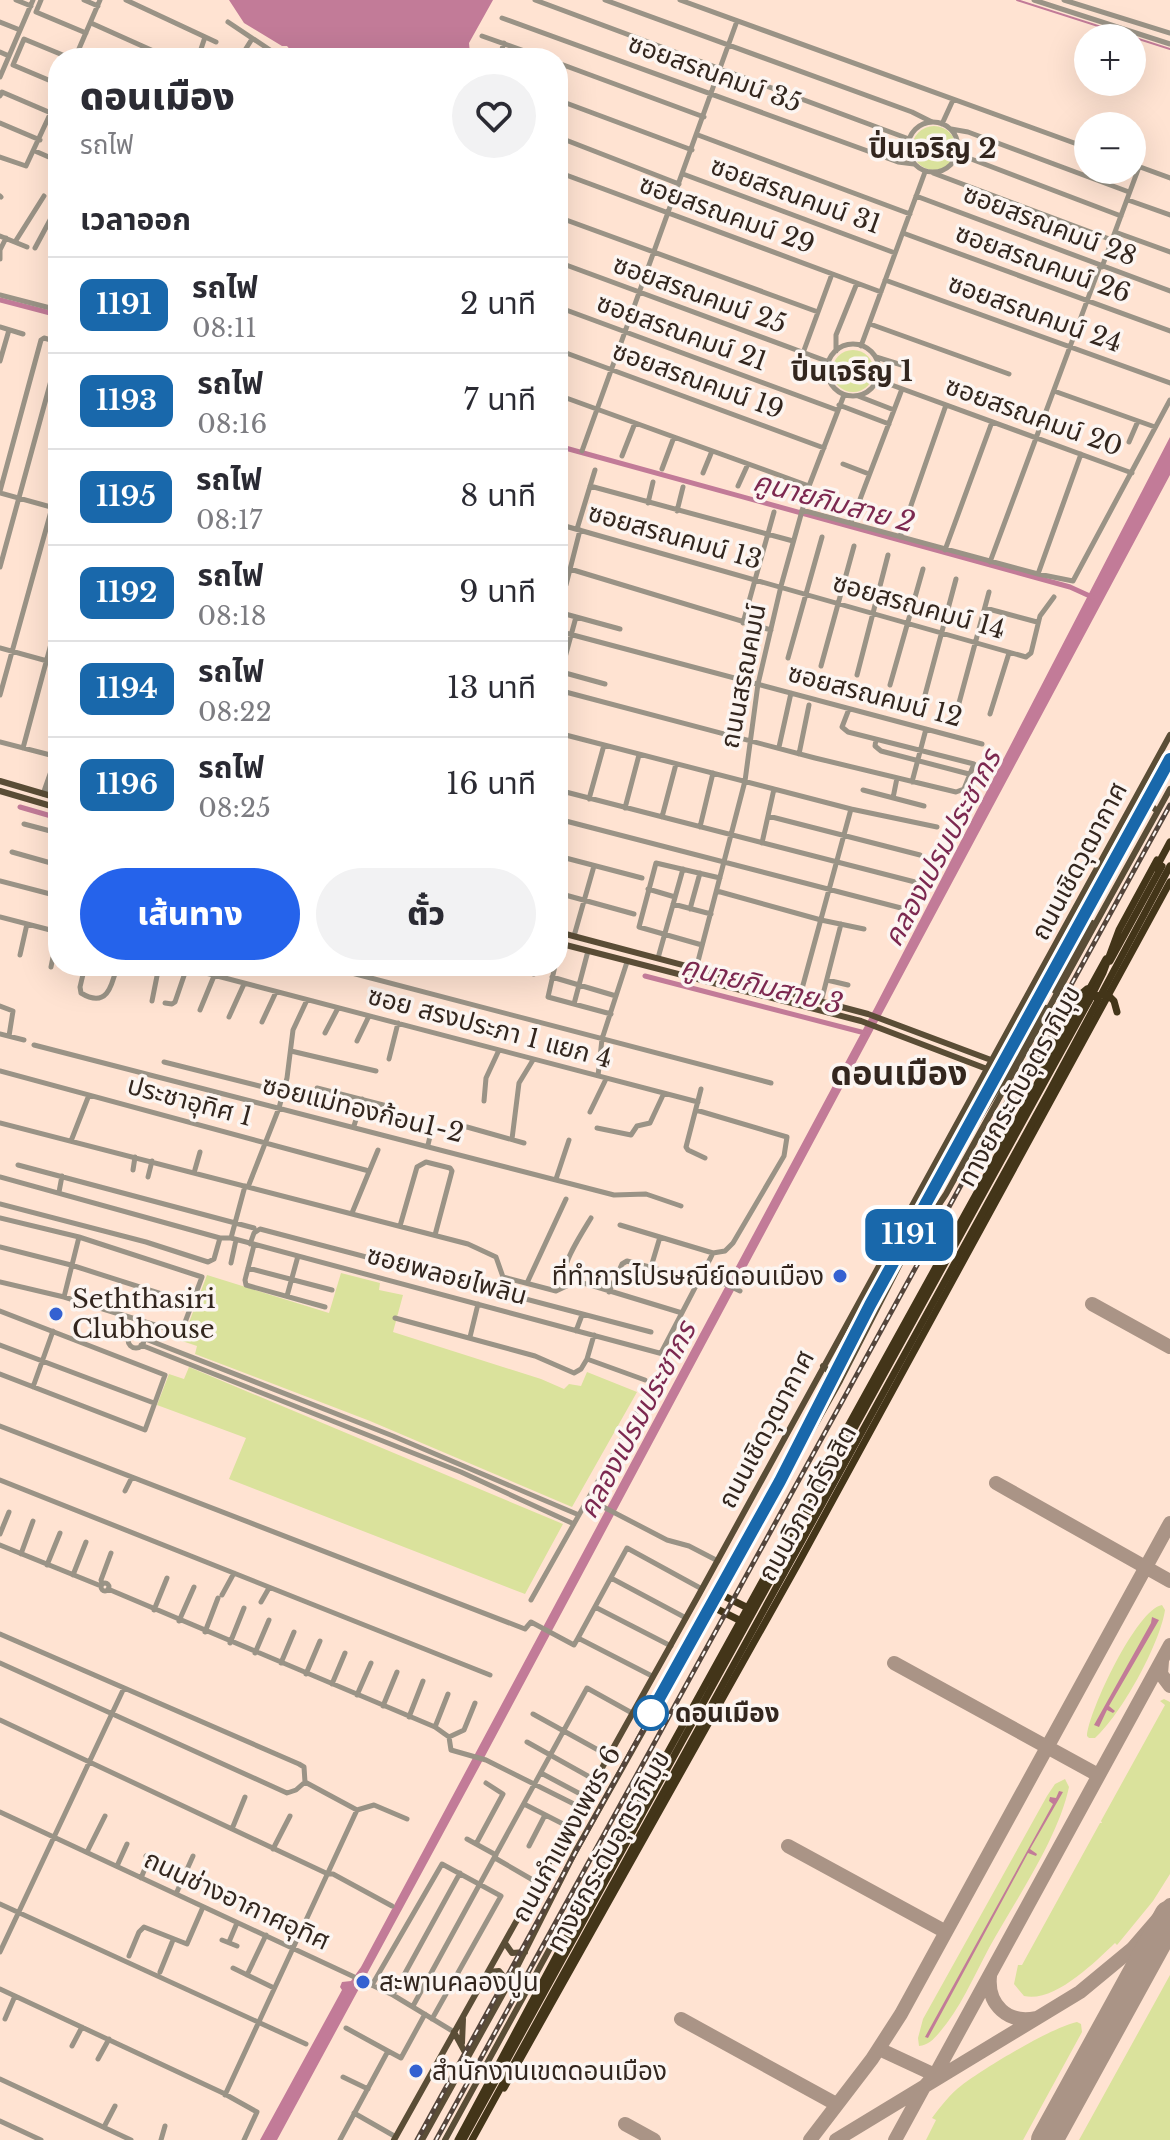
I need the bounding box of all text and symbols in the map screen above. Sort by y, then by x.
map controls [1074,24,1146,184]
button: + [1074,24,1146,96]
street label: ซอยสรณคมน์ 35 [624,27,806,119]
text: ดอนเมือง [80,72,235,119]
button: heart [452,74,536,158]
button: − [1074,112,1146,184]
text: รถไฟ [80,129,133,161]
district label: ปิ่นเจริญ 2 [869,129,997,166]
street label: ซอยสรณคมน์ 31 [706,149,886,241]
street label: ซอยสรณคมน์ 29 [635,167,819,261]
street label: ซอยสรณคมน์ 28 [959,177,1141,273]
text: เวลาออก [80,201,191,238]
street label: ซอยสรณคมน์ 26 [951,216,1135,310]
street label: ซอยสรณคมน์ 25 [609,248,791,340]
street label: ซอยสรณคมน์ 24 [944,267,1126,359]
text: รถไฟ [192,269,258,306]
text: 2 นาที [460,285,536,322]
street label: ซอยสรณคมน์ 21 [592,286,772,378]
text: 1191 [96,287,152,322]
text: 08:11 [192,312,257,344]
street label: ซอยสรณคมน์ 19 [608,334,788,426]
district label: ปิ่นเจริญ 1 [791,352,913,389]
text: รถไฟ [197,365,263,402]
street label: ซอยสรณคมน์ 20 [941,369,1127,463]
text: 7 นาที [463,381,536,418]
text: 1193 [96,383,157,418]
text: 08:16 [197,408,267,440]
text: รถไฟ [196,461,262,498]
water label: คูนายกิมสาย 2 [750,464,918,540]
text: 8 นาที [460,477,536,514]
text: 1195 [96,479,156,514]
street label: ซอยสรณคมน์ 13 [585,496,765,576]
text: 08:17 [196,504,262,536]
text: รถไฟ [198,557,263,594]
street label: ซอยสรณคมน์ 14 [829,566,1009,646]
text: 9 นาที [459,573,536,610]
text: 1192 [96,575,158,610]
text: 08:18 [198,600,267,632]
street label: ถนนสรณคมน์ [713,601,773,751]
text: รถไฟ [198,653,264,690]
street label: ซอยสรณคมน์ 12 [784,656,966,734]
text: 13 นาที [447,669,536,706]
text: 1194 [96,671,158,706]
text: 08:22 [198,696,272,728]
water label: คลองเปรมประชากร [876,742,1010,952]
text: รถไฟ [198,749,264,786]
text: 16 นาที [446,765,536,802]
text: 1196 [96,767,158,802]
street label: ถนนเชิดวุฒากาศ [1024,776,1134,946]
text: 08:25 [198,792,271,824]
button: เส้นทาง [80,868,300,960]
button: ตั๋ว [316,868,536,960]
water label: คูนายกิมสาย 3 [678,948,846,1022]
street label: ซอย สรงประภา 1 แยก 4 [364,979,616,1075]
street label: ทางยกระดับอุตราภิมุข [950,980,1088,1192]
district label: ดอนเมือง [831,1052,967,1094]
street label: ประชาอุทิศ 1 [124,1069,256,1133]
street label: ซอยแม่ทองก้อน1-2 [259,1069,467,1149]
line badge: 1191 [853,1209,965,1261]
text: 1191 [881,1217,937,1252]
street label: ซอยพลอยไพลิน [363,1238,531,1312]
place label: ที่ทำการไปรษณีย์ดอนเมือง [552,1258,824,1292]
marker: ที่ทำการไปรษณีย์ดอนเมือง [831,1267,849,1285]
place label: Seththasiri Clubhouse [72,1283,216,1345]
marker: Seththasiri Clubhouse [47,1305,65,1323]
water label: คลองเปรมประชากร [571,1314,705,1524]
street label: ถนนเชิดวุฒากาศ [711,1344,821,1514]
street label: ถนนวิภาวดีรังสิต [751,1419,863,1587]
marker: ดอนเมือง [634,1696,668,1730]
place label: ดอนเมือง [675,1697,780,1729]
street label: ถนนกำแพงเพชร 6 [504,1740,628,1928]
street label: ทางยกระดับอุตราภิมุข [539,1745,677,1957]
street label: ถนนช่างอากาศอุทิศ [139,1843,335,1957]
place label: สะพานคลองปูน [379,1966,539,1998]
marker: สะพานคลองปูน [354,1973,372,1991]
place label: สำนักงานเขตดอนเมือง [432,2055,667,2087]
marker: สำนักงานเขตดอนเมือง [407,2062,425,2080]

